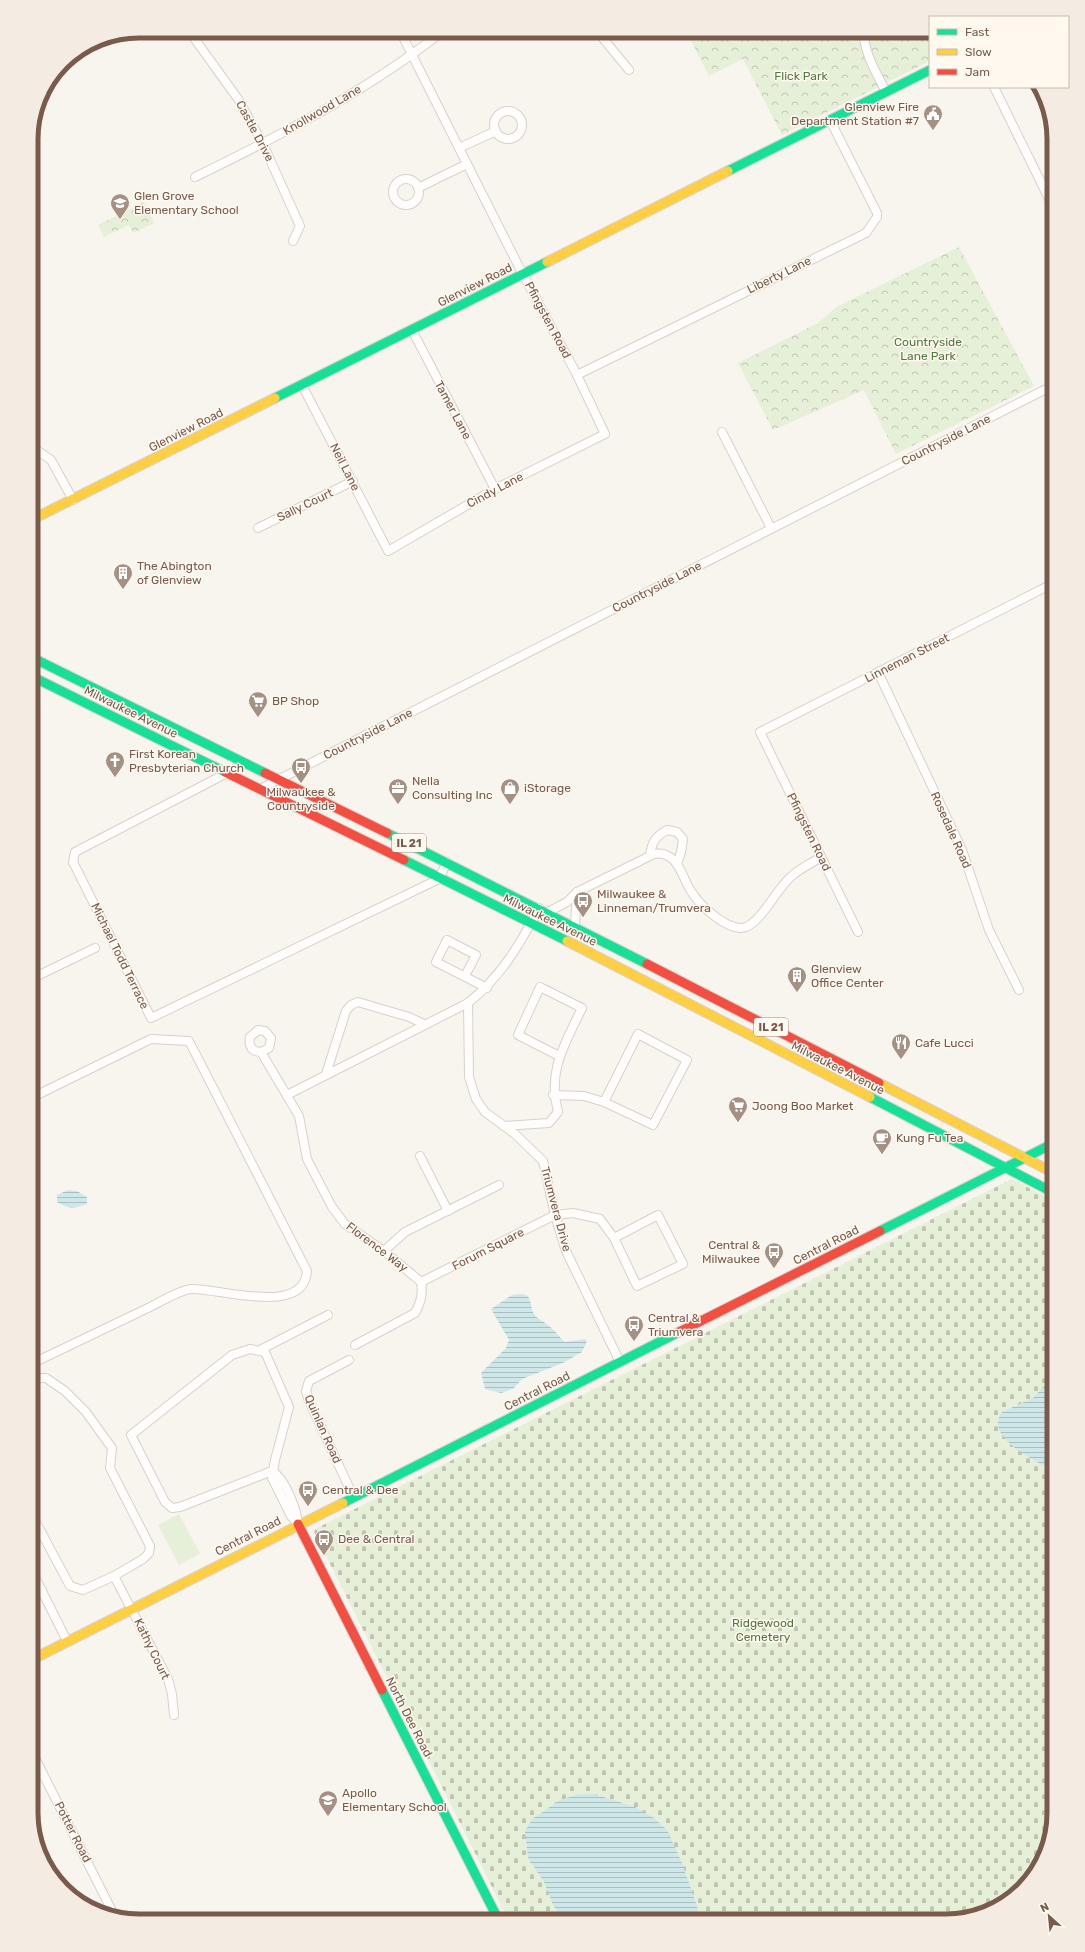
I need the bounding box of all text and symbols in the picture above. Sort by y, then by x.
legend [929,16,1069,88]
text: Fast [965,25,989,39]
text: Slow [965,45,992,59]
text: Jam [965,65,990,79]
park label: Flick Park [774,69,829,83]
street label: Knollwood Lane [280,82,364,138]
street label: Castle Drive [233,98,277,164]
place label: Glenview Fire Department Station #7 [791,100,919,128]
public building icon: Glenview Fire Department Station #7 [922,103,944,131]
place label: Glen Grove Elementary School [134,189,239,217]
school or university icon: Glen Grove Elementary School [109,192,131,220]
street label: Liberty Lane [745,253,813,297]
street label: Glenview Road [435,260,515,310]
street label: Pfingsten Road [522,279,574,361]
park label: Countryside Lane Park [894,335,962,363]
street label: Tamer Lane [432,378,474,442]
street label: Glenview Road [146,405,226,455]
street label: Countryside Lane [899,411,993,469]
street label: Neil Lane [327,441,363,493]
street label: Cindy Lane [464,469,526,511]
street label: Sally Court [275,485,336,525]
street label: Countryside Lane [610,558,704,616]
place label: The Abington of Glenview [137,559,212,587]
building icon: The Abington of Glenview [112,562,134,590]
street label: Linneman Street [862,630,952,685]
street label: Milwaukee Avenue [82,683,180,741]
supermarket icon: BP Shop [247,690,269,718]
place label: BP Shop [272,694,319,708]
street label: Countryside Lane [321,705,415,763]
place label: First Korean Presbyterian Church [129,747,244,775]
church icon: First Korean Presbyterian Church [104,750,126,778]
bus stop icon: Milwaukee & Countryside [290,756,312,784]
place label: Nella Consulting Inc [412,774,493,802]
office icon: Nella Consulting Inc [387,777,409,805]
shop icon: iStorage [499,777,521,805]
place label: iStorage [524,781,571,795]
place label: Milwaukee & Countryside [266,785,336,813]
street label: Rosedale Road [928,790,974,870]
street label: Pfingsten Road [784,791,834,873]
road number: IL 21 [392,834,426,852]
place label: Milwaukee & Linneman/Trumvera [597,887,711,915]
bus stop icon: Milwaukee & Linneman/Trumvera [572,890,594,918]
street label: Milwaukee Avenue [501,891,599,949]
street label: Michael Todd Terrace [88,901,152,1012]
place label: Glenview Office Center [811,962,884,990]
building icon: Glenview Office Center [786,965,808,993]
road number: IL 21 [754,1018,788,1036]
restaurant icon: Cafe Lucci [890,1032,912,1060]
place label: Cafe Lucci [915,1036,974,1050]
street label: Milwaukee Avenue [789,1038,887,1098]
supermarket icon: Joong Boo Market [727,1095,749,1123]
place label: Joong Boo Market [752,1099,854,1113]
cafe icon: Kung Fu Tea [871,1127,893,1155]
place label: Kung Fu Tea [896,1131,963,1145]
street label: Triumvera Drive [538,1165,574,1253]
street label: Florence Way [343,1219,411,1275]
street label: Central Road [791,1222,861,1268]
street label: Forum Square [450,1225,527,1273]
place label: Central & Milwaukee [702,1238,761,1266]
bus stop icon: Central & Milwaukee [763,1241,785,1269]
place label: Central & Triumvera [648,1311,703,1339]
bus stop icon: Central & Triumvera [623,1314,645,1342]
street label: Central Road [502,1368,572,1414]
street label: Quinlan Road [302,1392,344,1466]
bus stop icon: Central & Dee [297,1479,319,1507]
place label: Central & Dee [322,1483,399,1497]
street label: Central Road [213,1513,283,1559]
bus stop icon: Dee & Central [313,1528,335,1556]
place label: Dee & Central [338,1532,415,1546]
street label: Kathy Court [131,1616,173,1682]
park label: Ridgewood Cemetery [732,1616,794,1644]
street label: North Dee Road [383,1675,435,1759]
place label: Apollo Elementary School [342,1786,447,1814]
school or university icon: Apollo Elementary School [317,1789,339,1817]
street label: Potter Road [52,1799,94,1865]
north arrow [1029,1896,1069,1936]
text: N [1038,1900,1051,1915]

